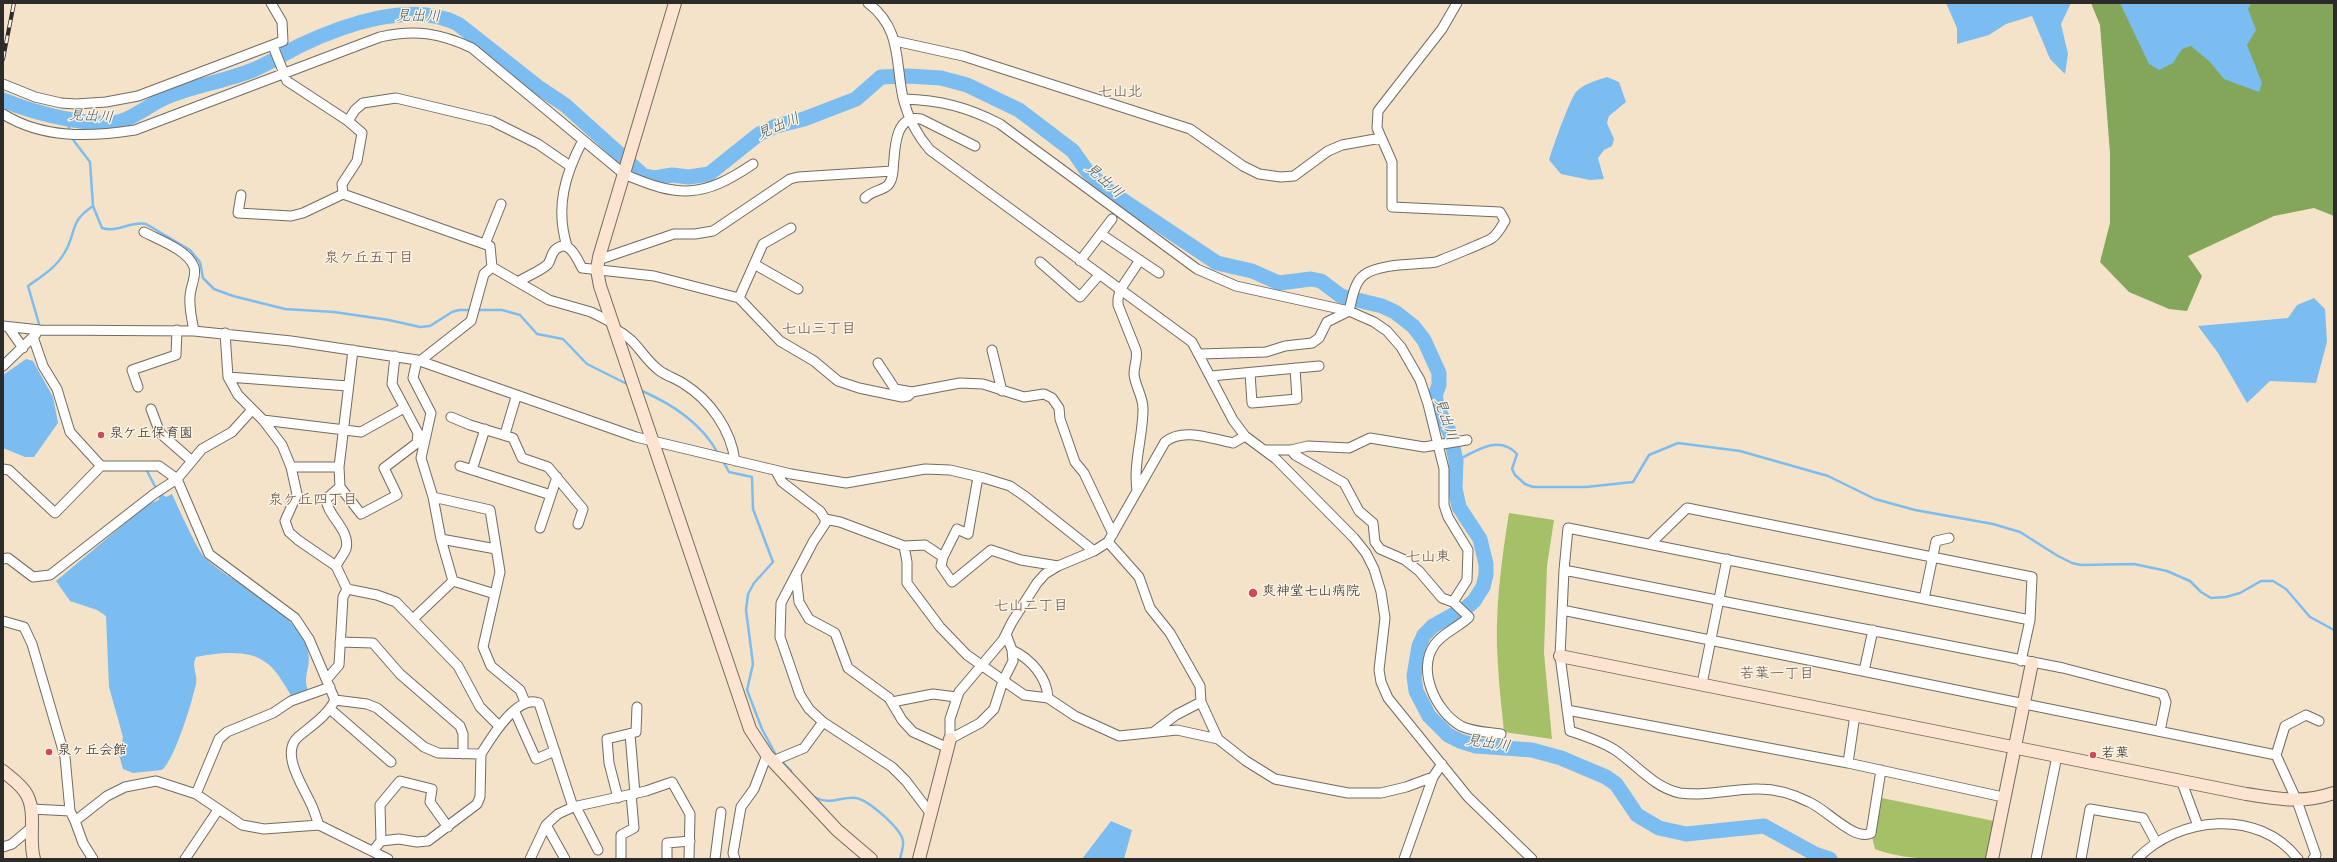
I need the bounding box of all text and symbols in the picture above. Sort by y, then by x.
water label: 見出川 [395,9,441,27]
district label: 七山北 [1098,85,1142,103]
water label: 見出川 [68,107,114,129]
water label: 見出川 [755,111,803,145]
water label: 見出川 [1080,160,1126,204]
district label: 泉ケ丘五丁目 [324,251,414,269]
district label: 七山三丁目 [782,322,856,340]
water label: 見出川 [1428,396,1460,444]
place label: 泉ケ丘保育園 [109,427,193,443]
marker: 泉ケ丘保育園 [96,430,106,440]
district label: 泉ケ丘四丁目 [268,493,358,511]
district label: 七山東 [1406,550,1450,568]
place label: 爽神堂七山病院 [1262,585,1360,601]
marker: 爽神堂七山病院 [1247,587,1259,599]
district label: 七山二丁目 [994,599,1068,617]
district label: 若葉一丁目 [1740,667,1814,685]
water label: 見出川 [1464,733,1512,757]
place label: 泉ヶ丘会館 [57,744,127,760]
marker: 泉ヶ丘会館 [44,747,54,757]
place label: 若葉 [2101,747,2129,763]
marker: 若葉 [2088,750,2098,760]

